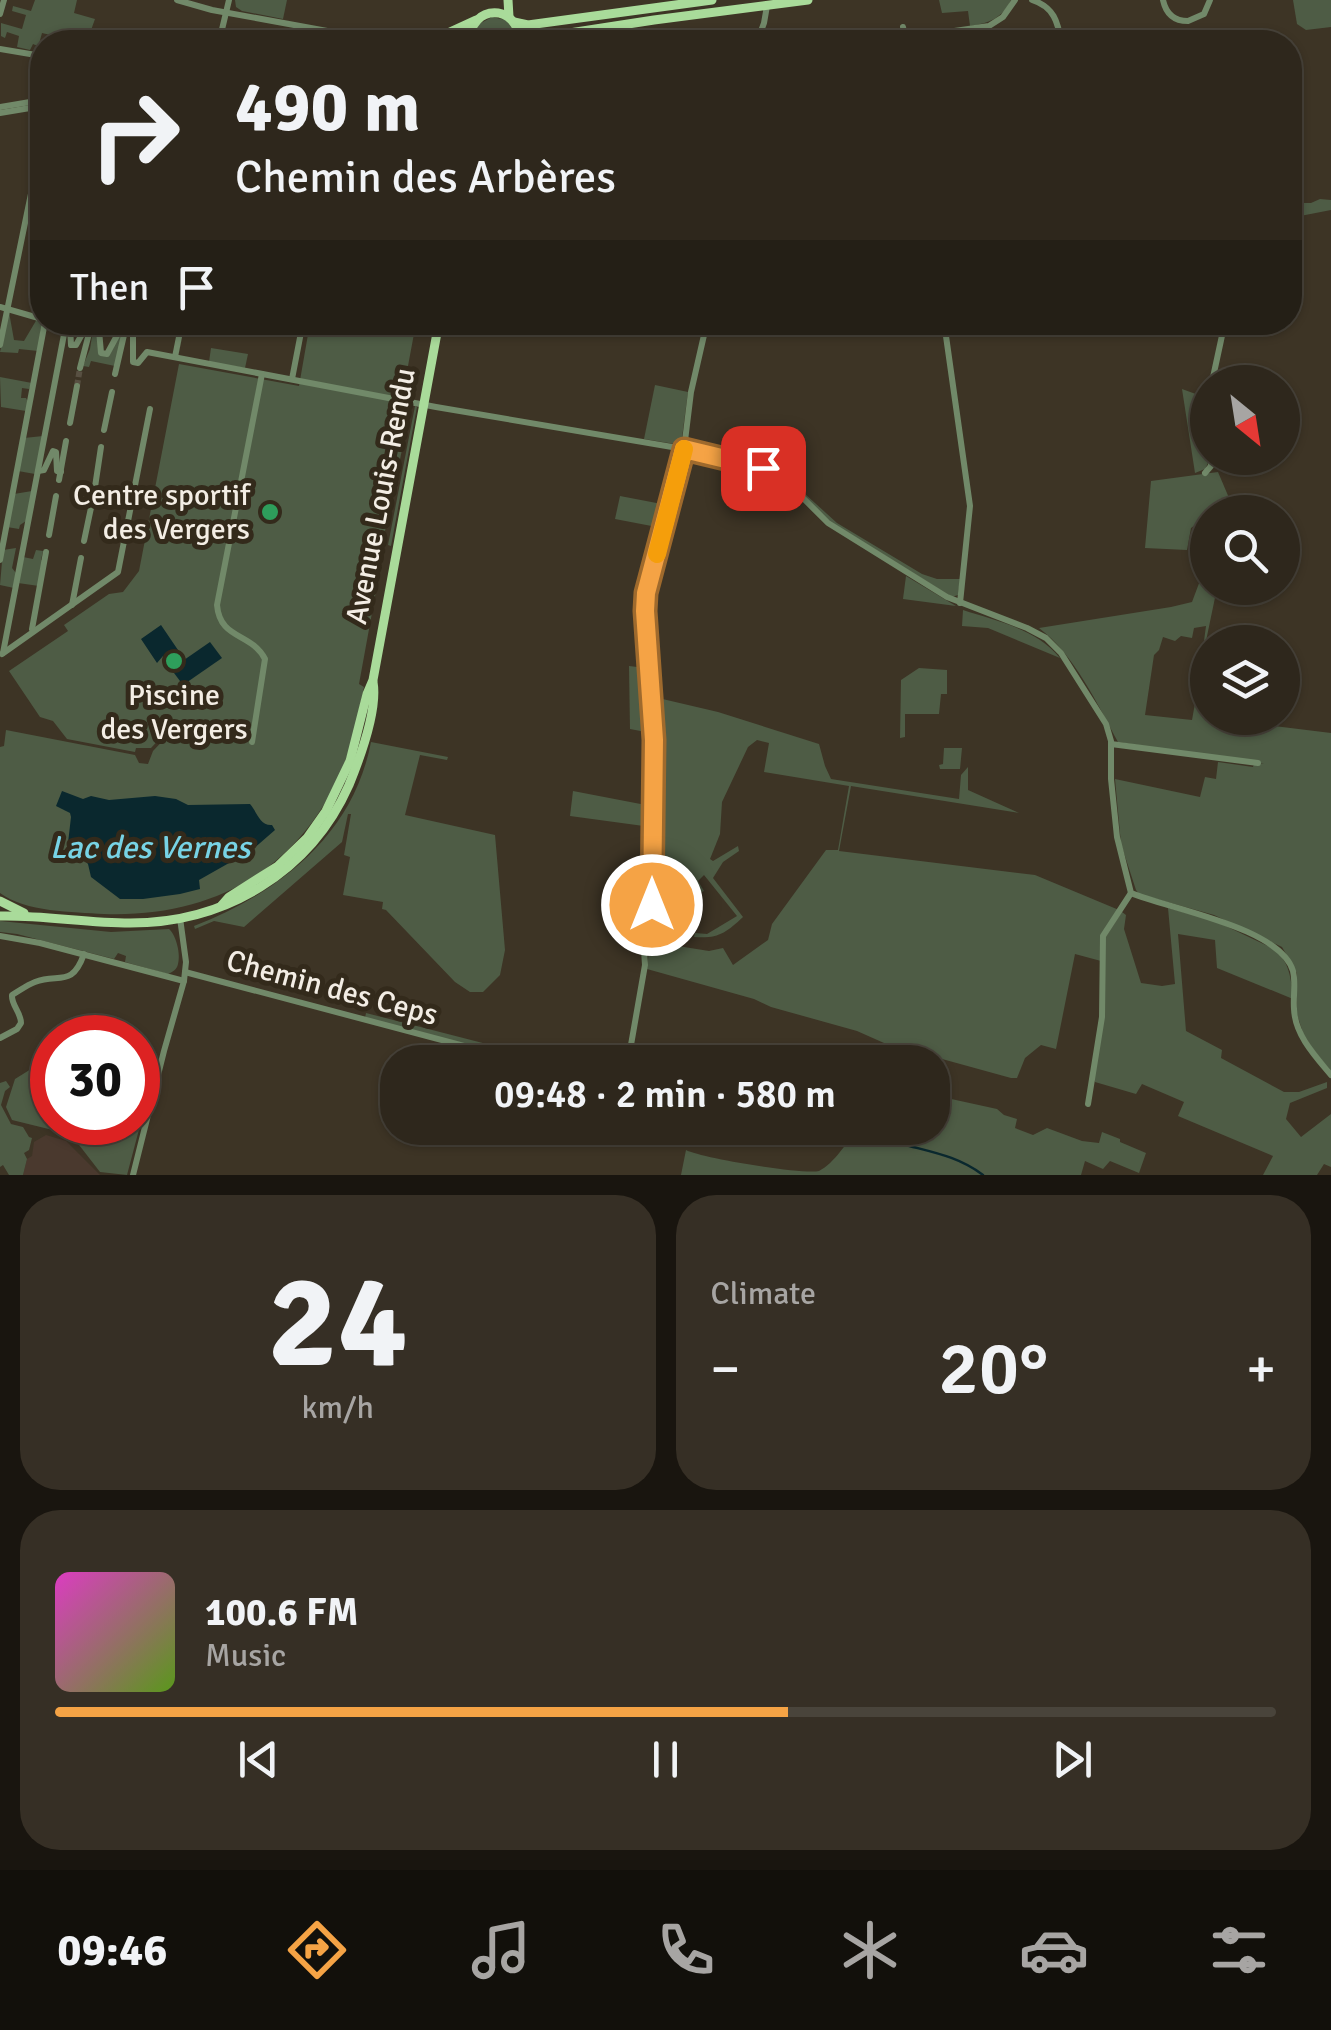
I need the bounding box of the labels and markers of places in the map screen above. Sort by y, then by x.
pin [721,426,806,511]
place label: Centre sportif des Vergers [73,477,252,548]
marker: Centre sportif des Vergers [259,501,281,523]
marker: Piscine des Vergers [163,650,185,672]
place label: Piscine des Vergers [100,677,248,748]

